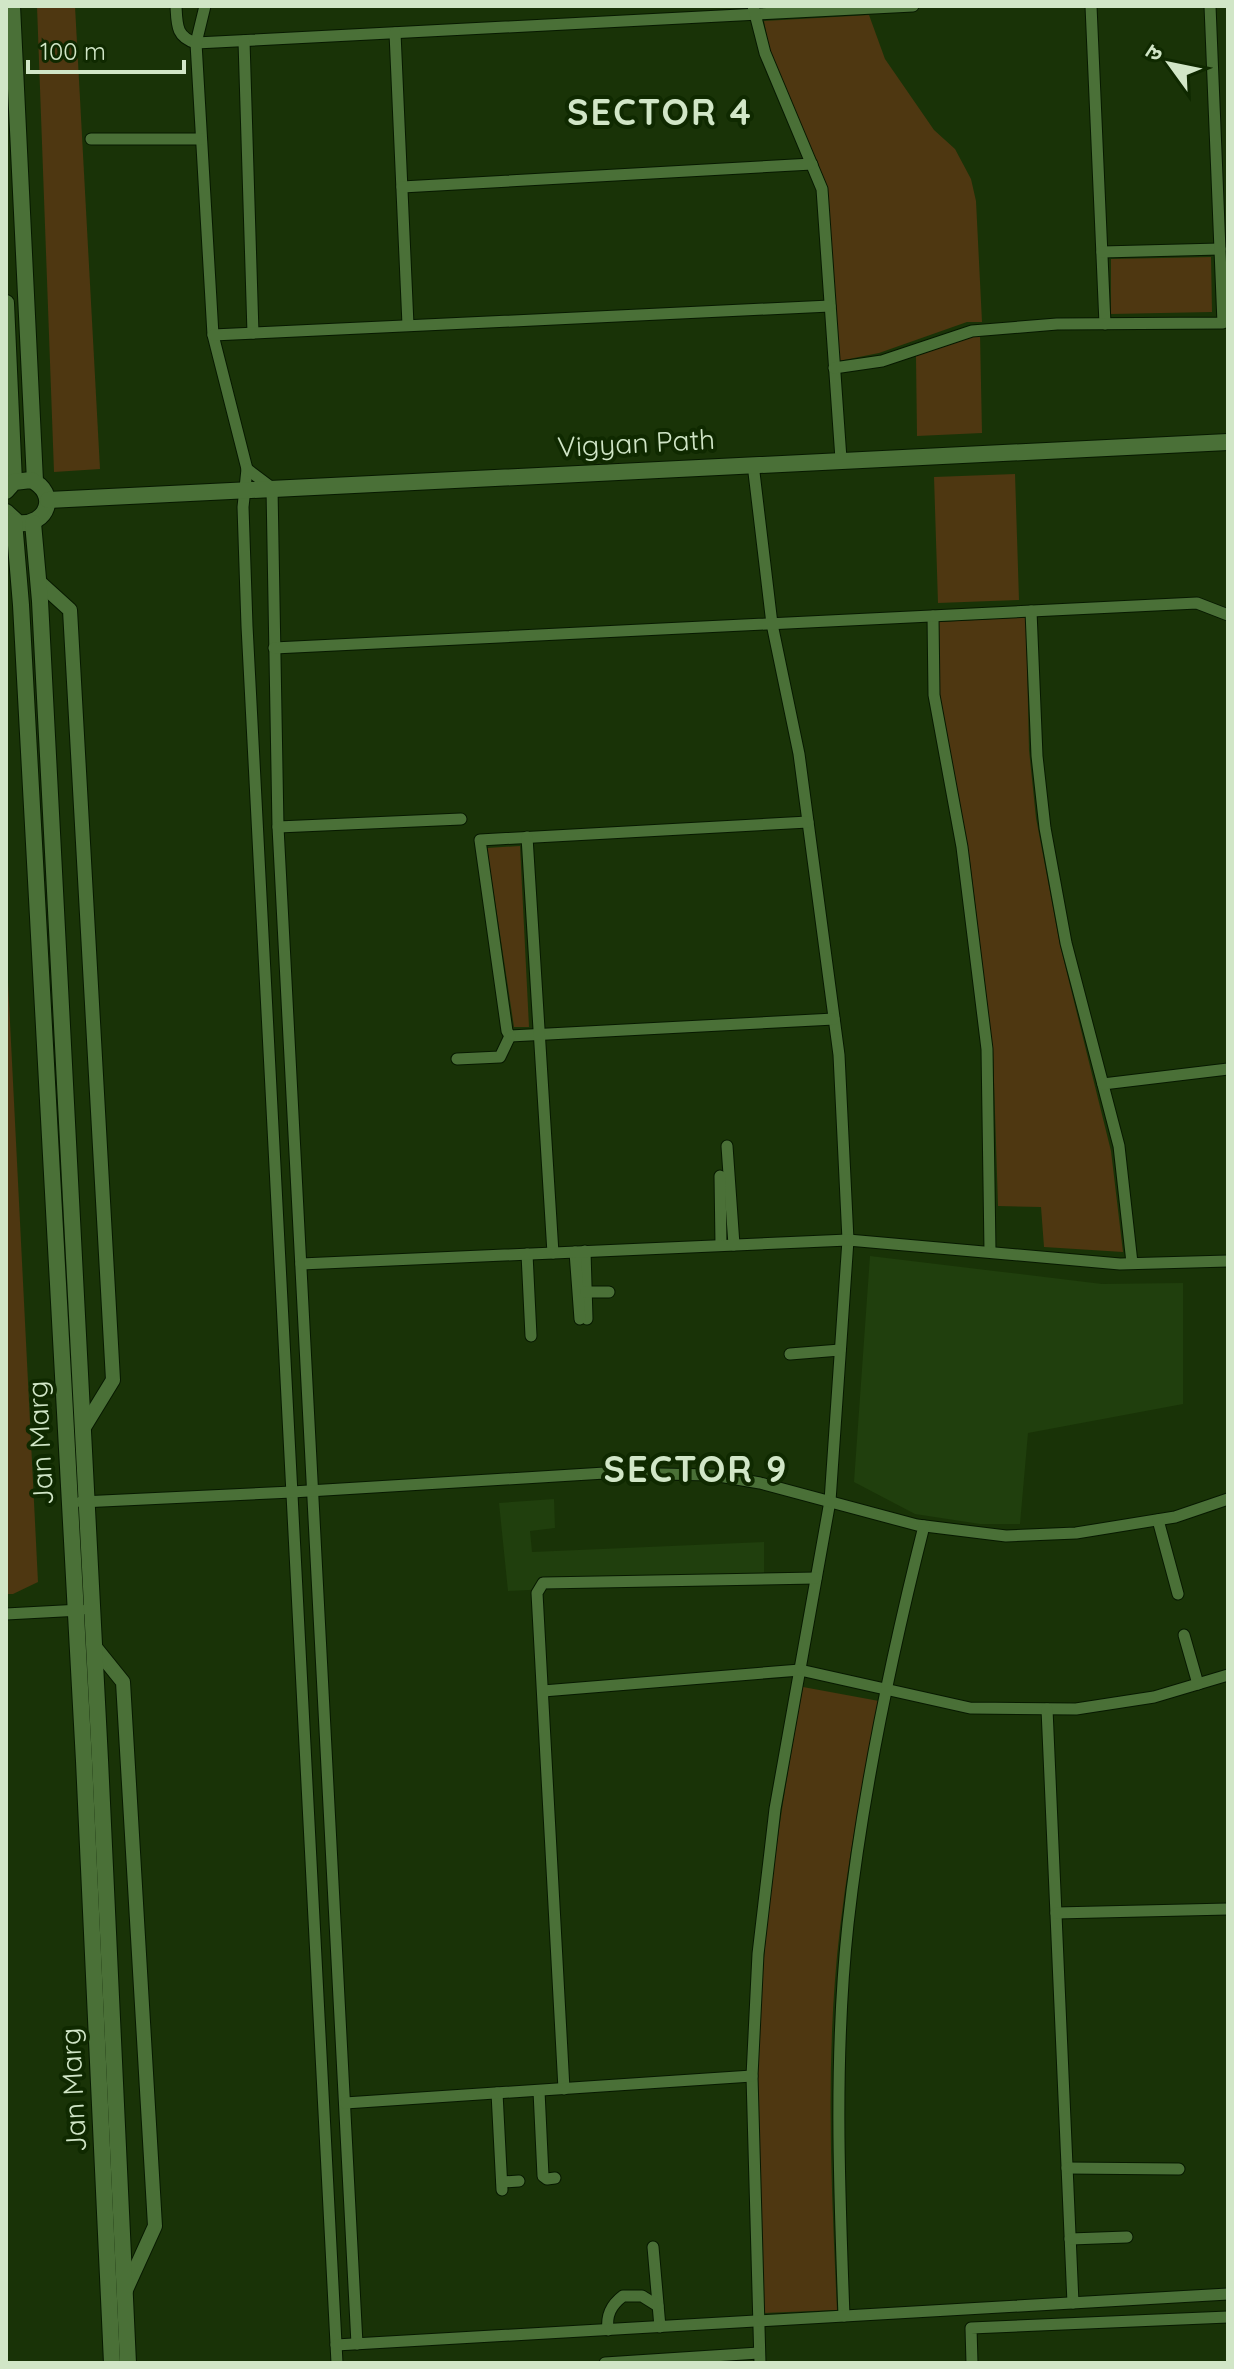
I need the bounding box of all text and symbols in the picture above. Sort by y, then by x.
scale bar [28,24,184,74]
north arrow [1130,24,1210,104]
text: 100 m [40,36,106,66]
text: उ [1138,39,1169,66]
district label: SECTOR 4 [567,89,753,134]
street label: Vigyan Path [556,421,716,464]
street label: Jan Marg [19,1380,60,1506]
district label: SECTOR 9 [603,1446,789,1491]
street label: Jan Marg [52,2027,93,2153]

